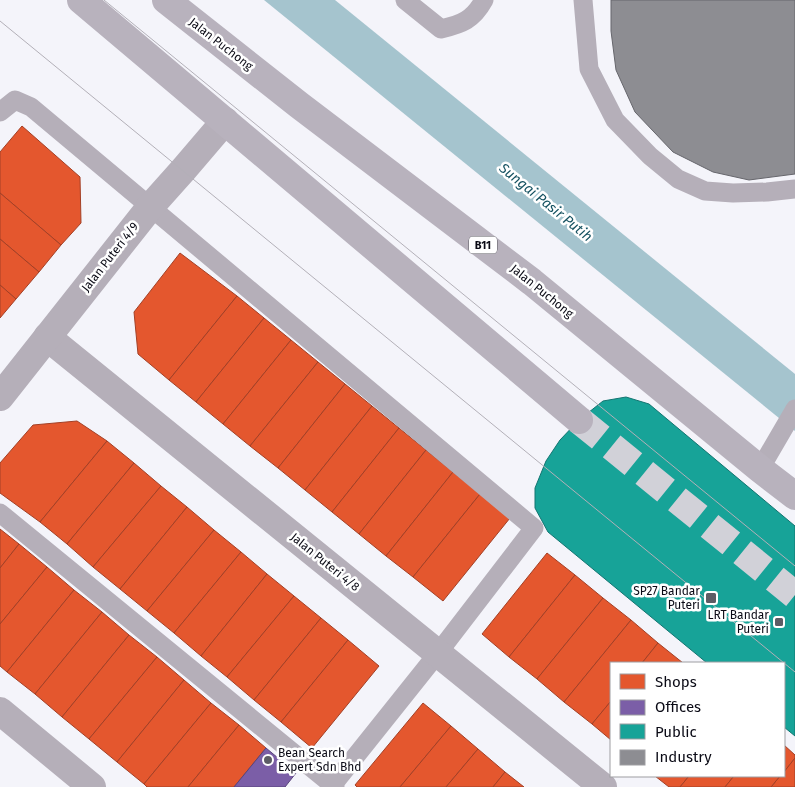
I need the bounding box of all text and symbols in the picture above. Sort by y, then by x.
street label: Jalan Puchong [186,15,256,74]
water label: Sungai Pasir Putih [495,159,596,245]
street label: Jalan Puteri 4/9 [79,220,141,294]
road number: B11 [469,236,497,254]
street label: Jalan Puchong [508,261,577,321]
street label: Jalan Puteri 4/8 [288,530,363,594]
place label: SP27 Bandar Puteri [633,584,700,612]
marker: SP27 Bandar Puteri [704,591,718,605]
place label: LRT Bandar Puteri [707,608,769,636]
marker: LRT Bandar Puteri [773,616,785,628]
legend [610,662,785,777]
text: Shops [655,673,697,691]
text: Offices [655,698,701,716]
text: Public [655,723,697,741]
place label: Bean Search Expert Sdn Bhd [278,746,362,774]
text: Industry [655,748,712,766]
marker: Bean Search Expert Sdn Bhd [262,754,274,766]

